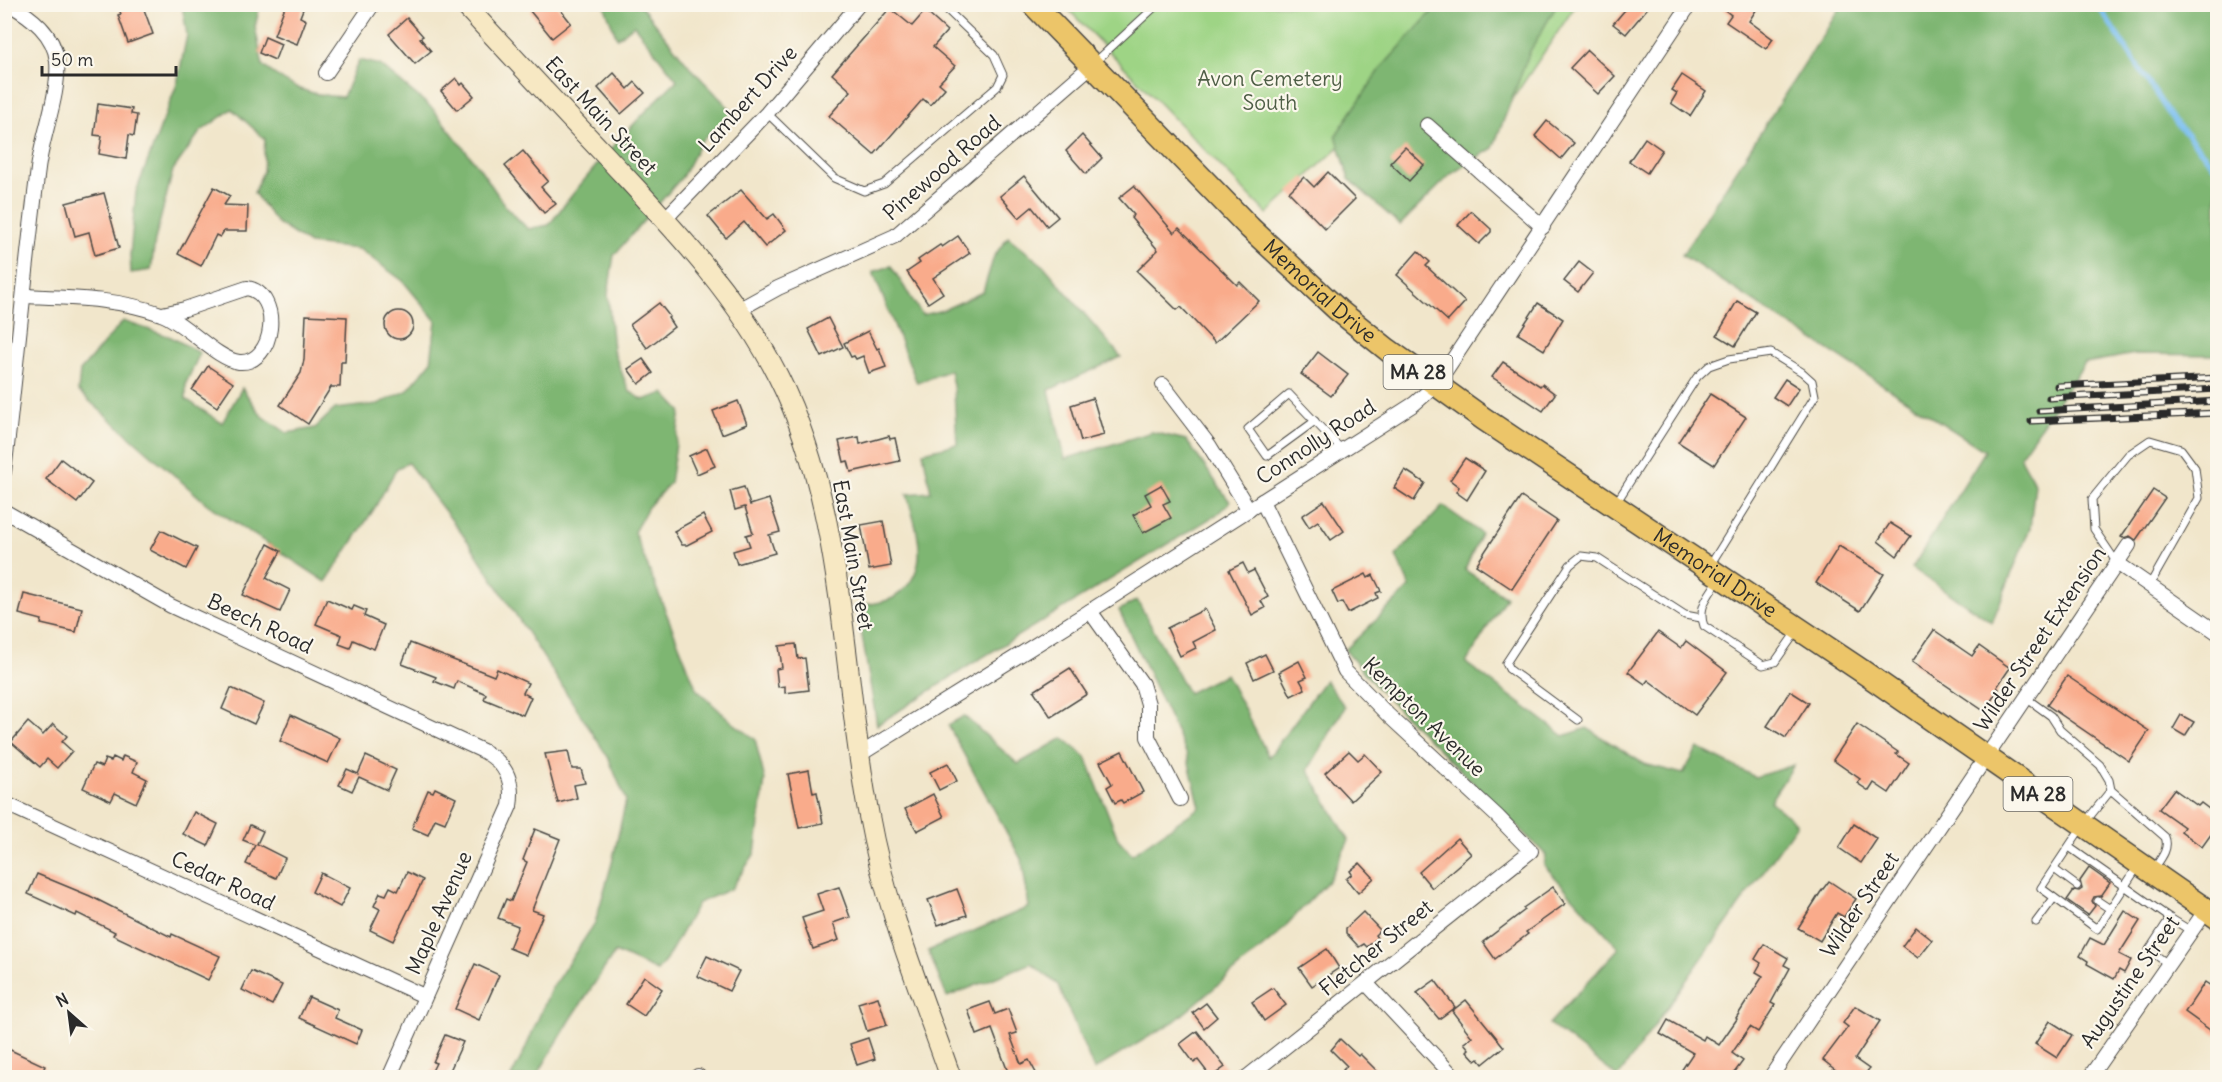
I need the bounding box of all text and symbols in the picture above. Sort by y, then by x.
scale bar [42,39,176,77]
street label: Lambert Drive [692,40,803,158]
text: 50 m [51,48,93,71]
street label: East Main Street [540,51,663,181]
park label: Avon Cemetery South [1197,65,1343,116]
street label: Pinewood Road [877,109,1006,226]
street label: Memorial Drive [1258,233,1382,349]
road number: MA 28 [1384,355,1452,389]
street label: Connolly Road [1251,393,1381,490]
street label: East Main Street [827,478,880,632]
street label: Memorial Drive [1648,522,1782,624]
street label: Wilder Street Extension [1968,541,2112,737]
street label: Beech Road [203,587,317,660]
street label: Kempton Avenue [1357,651,1491,782]
road number: MA 28 [2004,777,2072,811]
street label: Cedar Road [167,845,280,916]
street label: Maple Avenue [399,847,478,979]
street label: Wilder Street [1814,847,1905,963]
street label: Fletcher Street [1313,893,1438,1002]
street label: Augustine Street [2074,910,2185,1053]
north arrow [39,983,99,1043]
text: N [52,988,72,1011]

